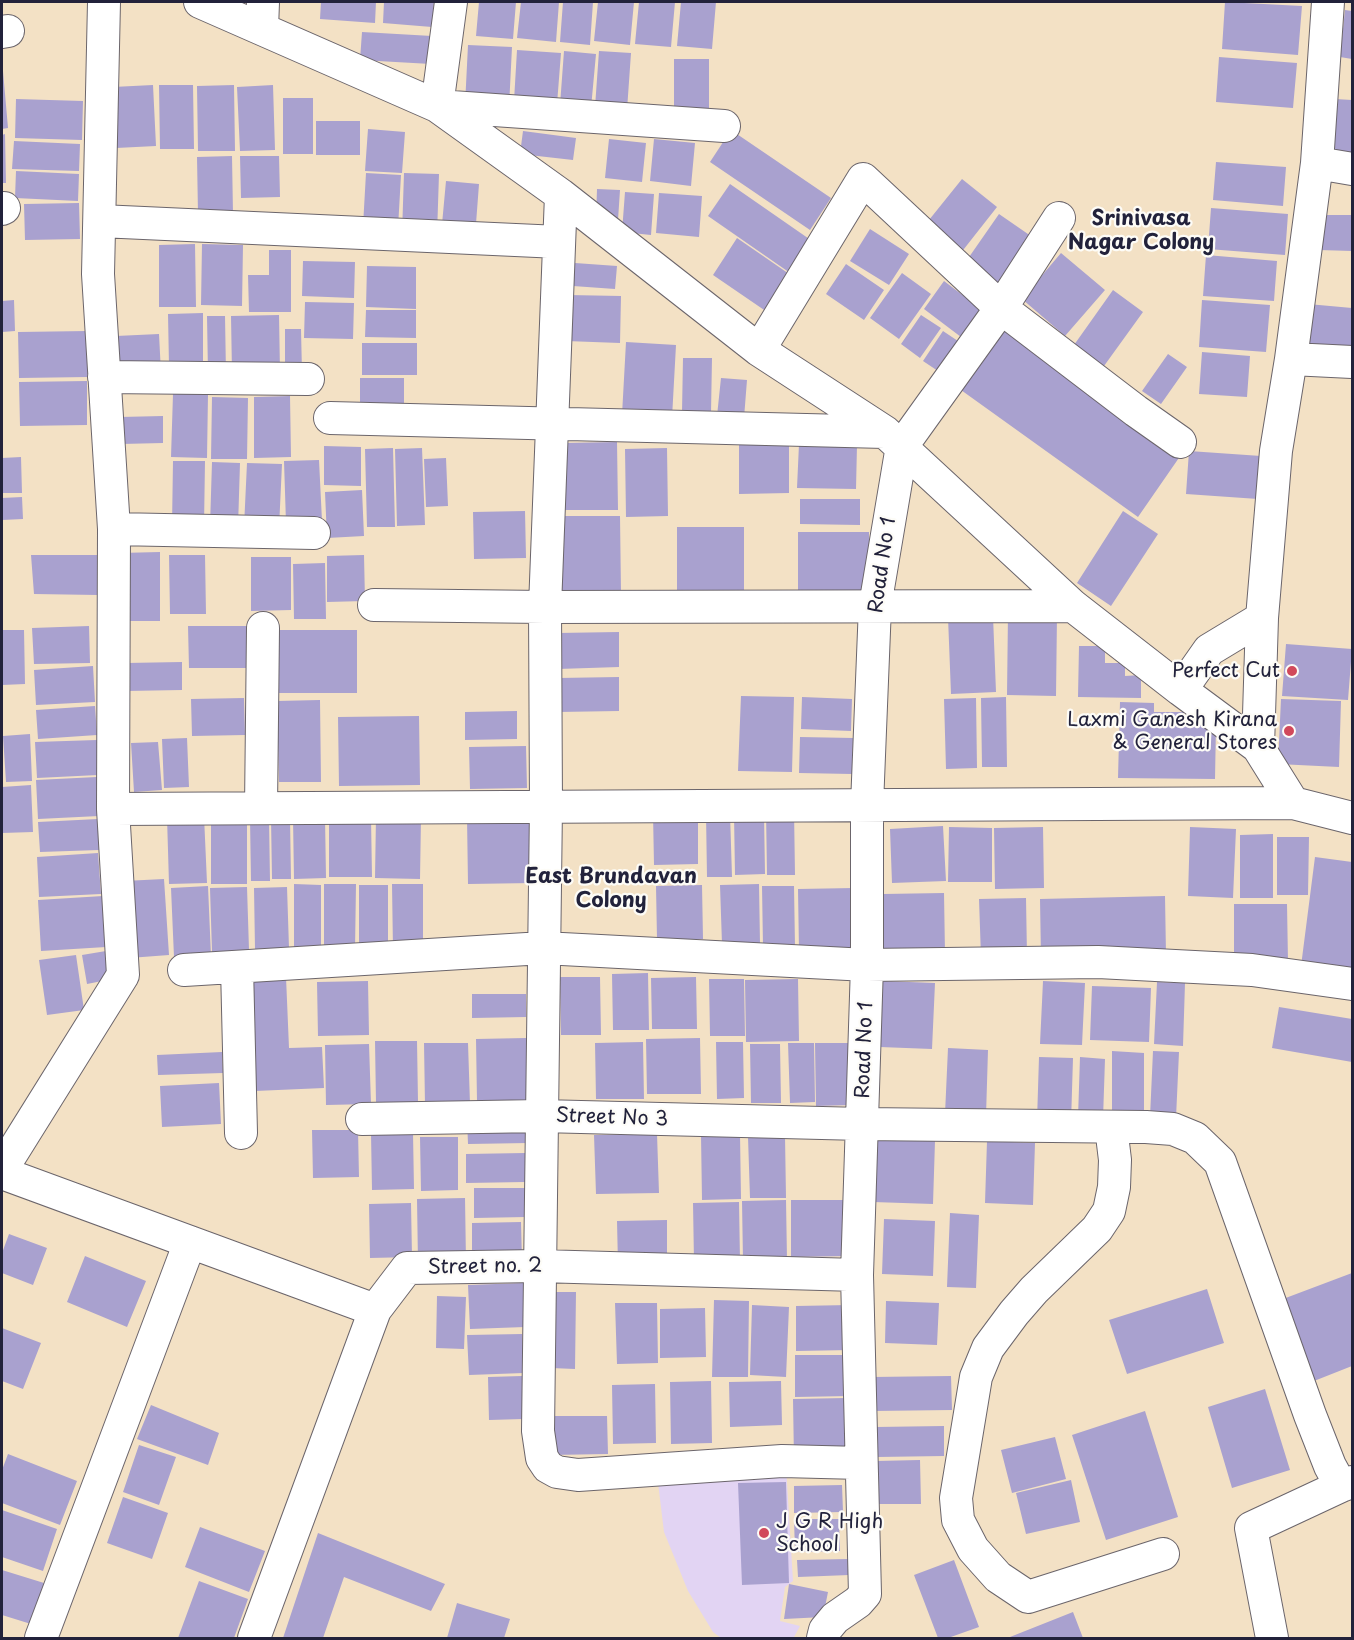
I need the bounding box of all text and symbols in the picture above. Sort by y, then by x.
district label: Srinivasa Nagar Colony [1068,206,1214,256]
street label: Road No 1 [864,515,902,615]
place label: Perfect Cut [1172,659,1280,683]
marker: Perfect Cut [1285,664,1299,678]
place label: Laxmi Ganesh Kirana & General Stores [1067,708,1277,755]
marker: Laxmi Ganesh Kirana & General Stores [1282,724,1296,738]
district label: East Brundavan Colony [525,864,697,914]
street label: Road No 1 [851,1001,879,1099]
street label: Street No 3 [555,1104,669,1132]
street label: Street no. 2 [427,1254,543,1280]
place label: J G R High School [776,1510,883,1557]
marker: J G R High School [757,1526,771,1540]

